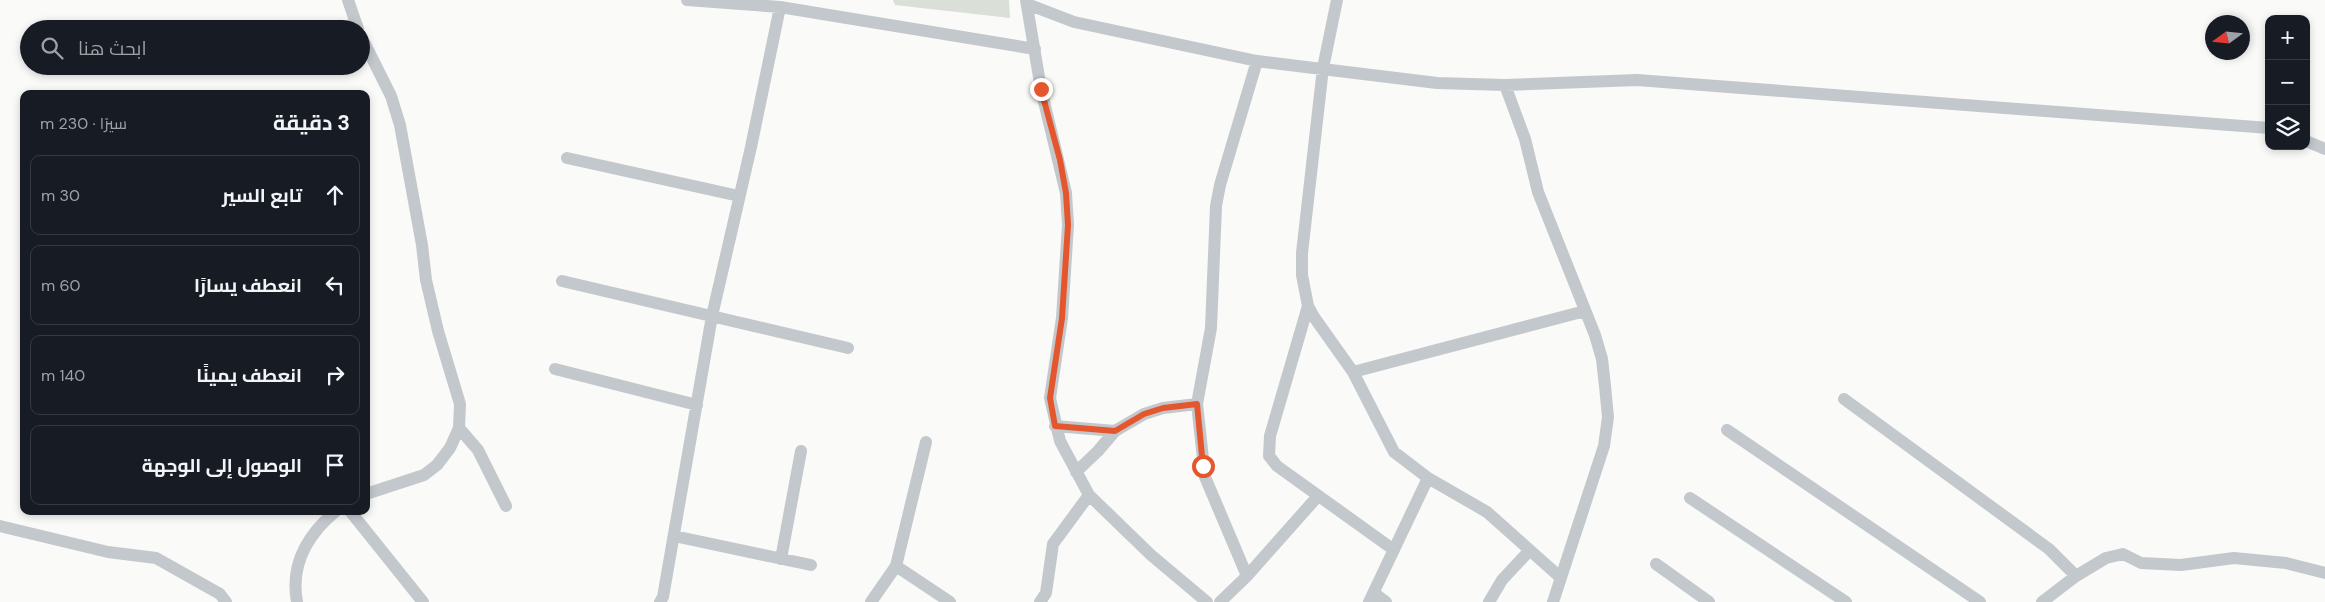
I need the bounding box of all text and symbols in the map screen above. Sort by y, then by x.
north arrow [2205,15,2250,60]
map controls [2265,15,2310,150]
button: + [2265,15,2310,60]
search box [20,20,370,75]
icon: search [38,34,66,62]
text: ابحث هنا [78,36,147,61]
button: − [2265,60,2310,105]
route end [1030,78,1053,101]
button: layers [2265,105,2310,150]
text: 3 دقيقة [273,109,350,137]
text: سيرًا · 230 m [40,113,127,134]
icon: ahead [321,181,349,209]
text: تابع السير [222,183,302,208]
text: 30 m [41,185,80,206]
icon: left [321,271,349,299]
text: انعطف يسارًا [194,273,302,298]
text: 60 m [41,275,81,296]
icon: right [321,361,349,389]
text: انعطف يمينًا [196,363,302,388]
text: 140 m [41,365,85,386]
icon: arrive [321,451,349,479]
text: الوصول إلى الوجهة [142,453,302,478]
route start [1192,455,1215,478]

